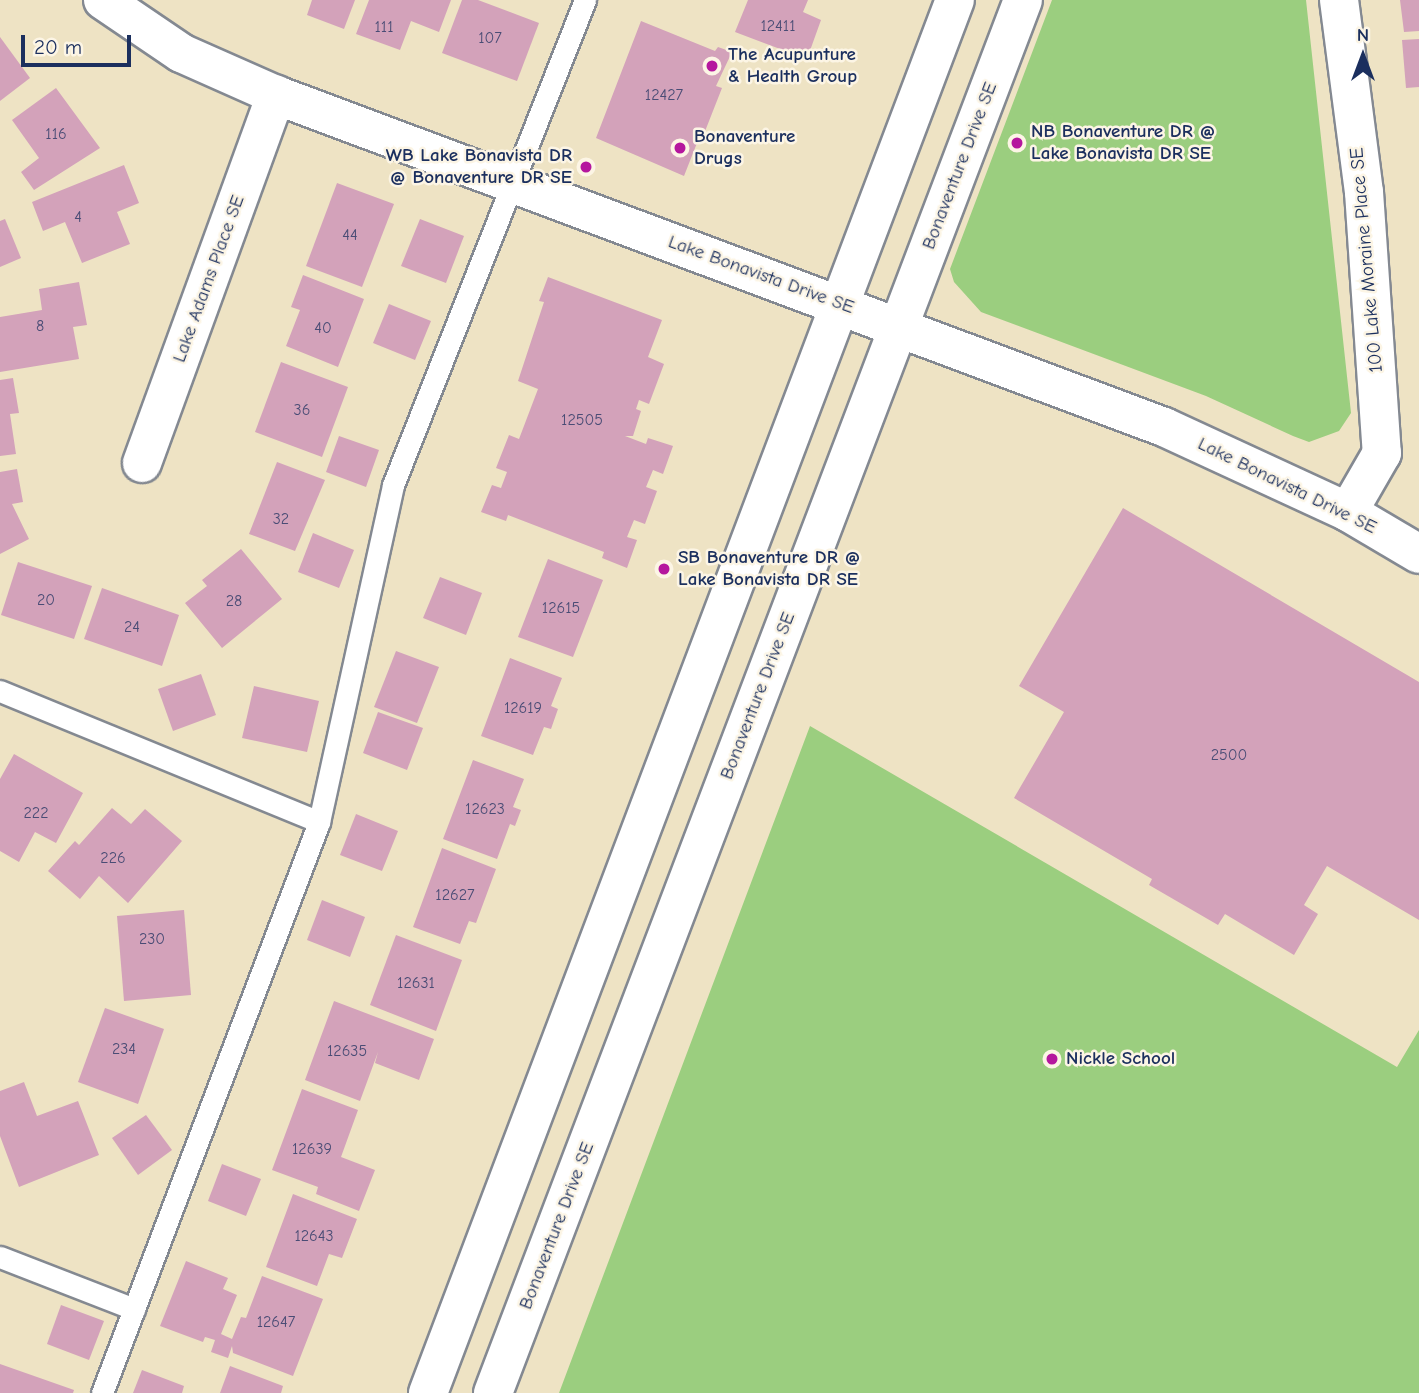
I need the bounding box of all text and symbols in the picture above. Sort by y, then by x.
house number: 12411 [760,16,796,36]
house number: 111 [374,17,394,37]
scale bar [24,21,135,65]
north arrow [1328,21,1398,91]
text: N [1357,24,1369,46]
house number: 107 [478,28,502,48]
text: 20 m [34,35,82,59]
place label: The Acupunture & Health Group [728,44,857,88]
marker: The Acupunture & Health Group [702,56,722,76]
street label: Bonaventure Drive SE [918,79,1002,253]
house number: 12427 [645,85,683,105]
place label: NB Bonaventure DR @ Lake Bonavista DR SE [1031,121,1216,165]
house number: 116 [45,124,67,144]
place label: Bonaventure Drugs [694,126,795,170]
marker: NB Bonaventure DR @ Lake Bonavista DR SE [1009,135,1025,151]
marker: Bonaventure Drugs [672,140,688,156]
place label: WB Lake Bonavista DR @ Bonaventure DR SE [386,145,572,189]
street label: 100 Lake Moraine Place SE [1346,147,1388,373]
marker: WB Lake Bonavista DR @ Bonaventure DR SE [578,159,594,175]
street label: Lake Adams Place SE [168,192,250,366]
house number: 4 [74,207,82,227]
house number: 44 [342,225,358,245]
street label: Lake Bonavista Drive SE [665,231,857,319]
house number: 8 [36,316,44,336]
house number: 40 [314,318,332,338]
house number: 36 [294,400,310,420]
house number: 12505 [561,410,603,430]
street label: Lake Bonavista Drive SE [1194,433,1380,539]
house number: 32 [273,509,289,529]
place label: SB Bonaventure DR @ Lake Bonavista DR SE [678,547,861,591]
marker: SB Bonaventure DR @ Lake Bonavista DR SE [656,561,672,577]
house number: 20 [37,590,55,610]
house number: 28 [226,591,242,611]
house number: 12615 [542,598,580,618]
street label: Bonaventure Drive SE [716,609,800,783]
house number: 24 [124,617,140,637]
house number: 12619 [504,698,542,718]
house number: 2500 [1211,745,1247,765]
house number: 12623 [465,799,505,819]
house number: 222 [23,803,49,823]
house number: 226 [100,848,126,868]
house number: 12627 [435,885,475,905]
house number: 230 [139,929,165,949]
house number: 12631 [397,973,435,993]
house number: 234 [112,1039,136,1059]
house number: 12635 [327,1041,367,1061]
place label: Nickle School [1066,1048,1175,1070]
marker: Nickle School [1044,1051,1060,1067]
house number: 12639 [292,1139,332,1159]
street label: Bonaventure Drive SE [515,1139,599,1313]
house number: 12643 [294,1226,334,1246]
house number: 12647 [257,1312,295,1332]

